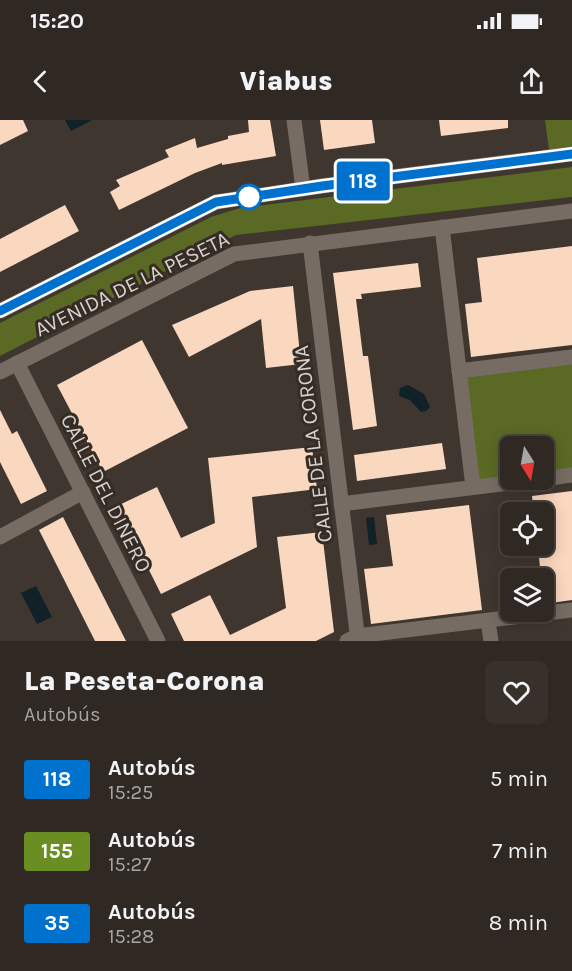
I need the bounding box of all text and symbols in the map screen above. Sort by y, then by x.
text: 15:20 [30,8,84,34]
icon: back [24,65,57,98]
text: Viabus [240,65,332,97]
icon: share [515,65,548,98]
line badge: 118 [328,162,398,200]
text: 118 [349,169,377,193]
unlabelled marker [236,184,262,210]
street label: AVENIDA DE LA PESETA [31,226,233,342]
street label: CALLE DE LA CORONA [289,344,337,544]
street label: CALLE DEL DINERO [56,410,156,576]
north arrow [500,436,554,490]
map controls [500,436,554,622]
button: locate [500,502,554,556]
button: layers [500,568,554,622]
button: heart [485,661,548,724]
text: La Peseta-Corona [24,664,265,697]
text: Autobús [24,703,101,726]
text: Autobús [108,755,196,781]
text: 5 min [490,766,548,792]
text: 118 [43,767,71,791]
text: 15:25 [108,781,153,804]
text: Autobús [108,827,196,853]
text: 7 min [492,838,548,864]
text: 155 [41,839,73,863]
text: 15:27 [108,853,152,876]
text: Autobús [108,899,196,925]
text: 8 min [489,910,548,936]
text: 35 [44,911,70,935]
text: 15:28 [108,925,154,948]

